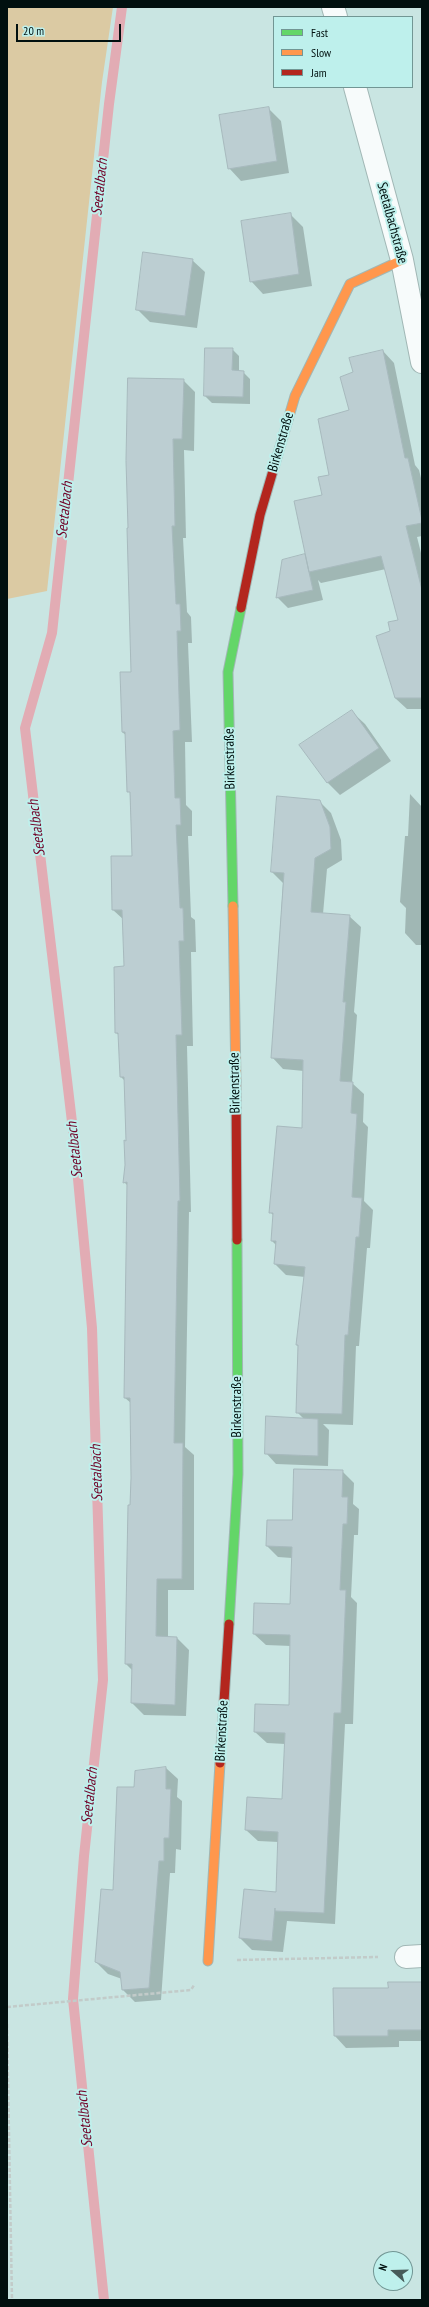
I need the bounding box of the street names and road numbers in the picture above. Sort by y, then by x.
street label: Seetalbachstraße [373,180,411,266]
street label: Birkenstraße [264,410,298,474]
street label: Birkenstraße [221,728,239,790]
street label: Birkenstraße [226,1052,244,1114]
street label: Birkenstraße [229,1376,245,1438]
street label: Birkenstraße [212,1700,232,1762]

